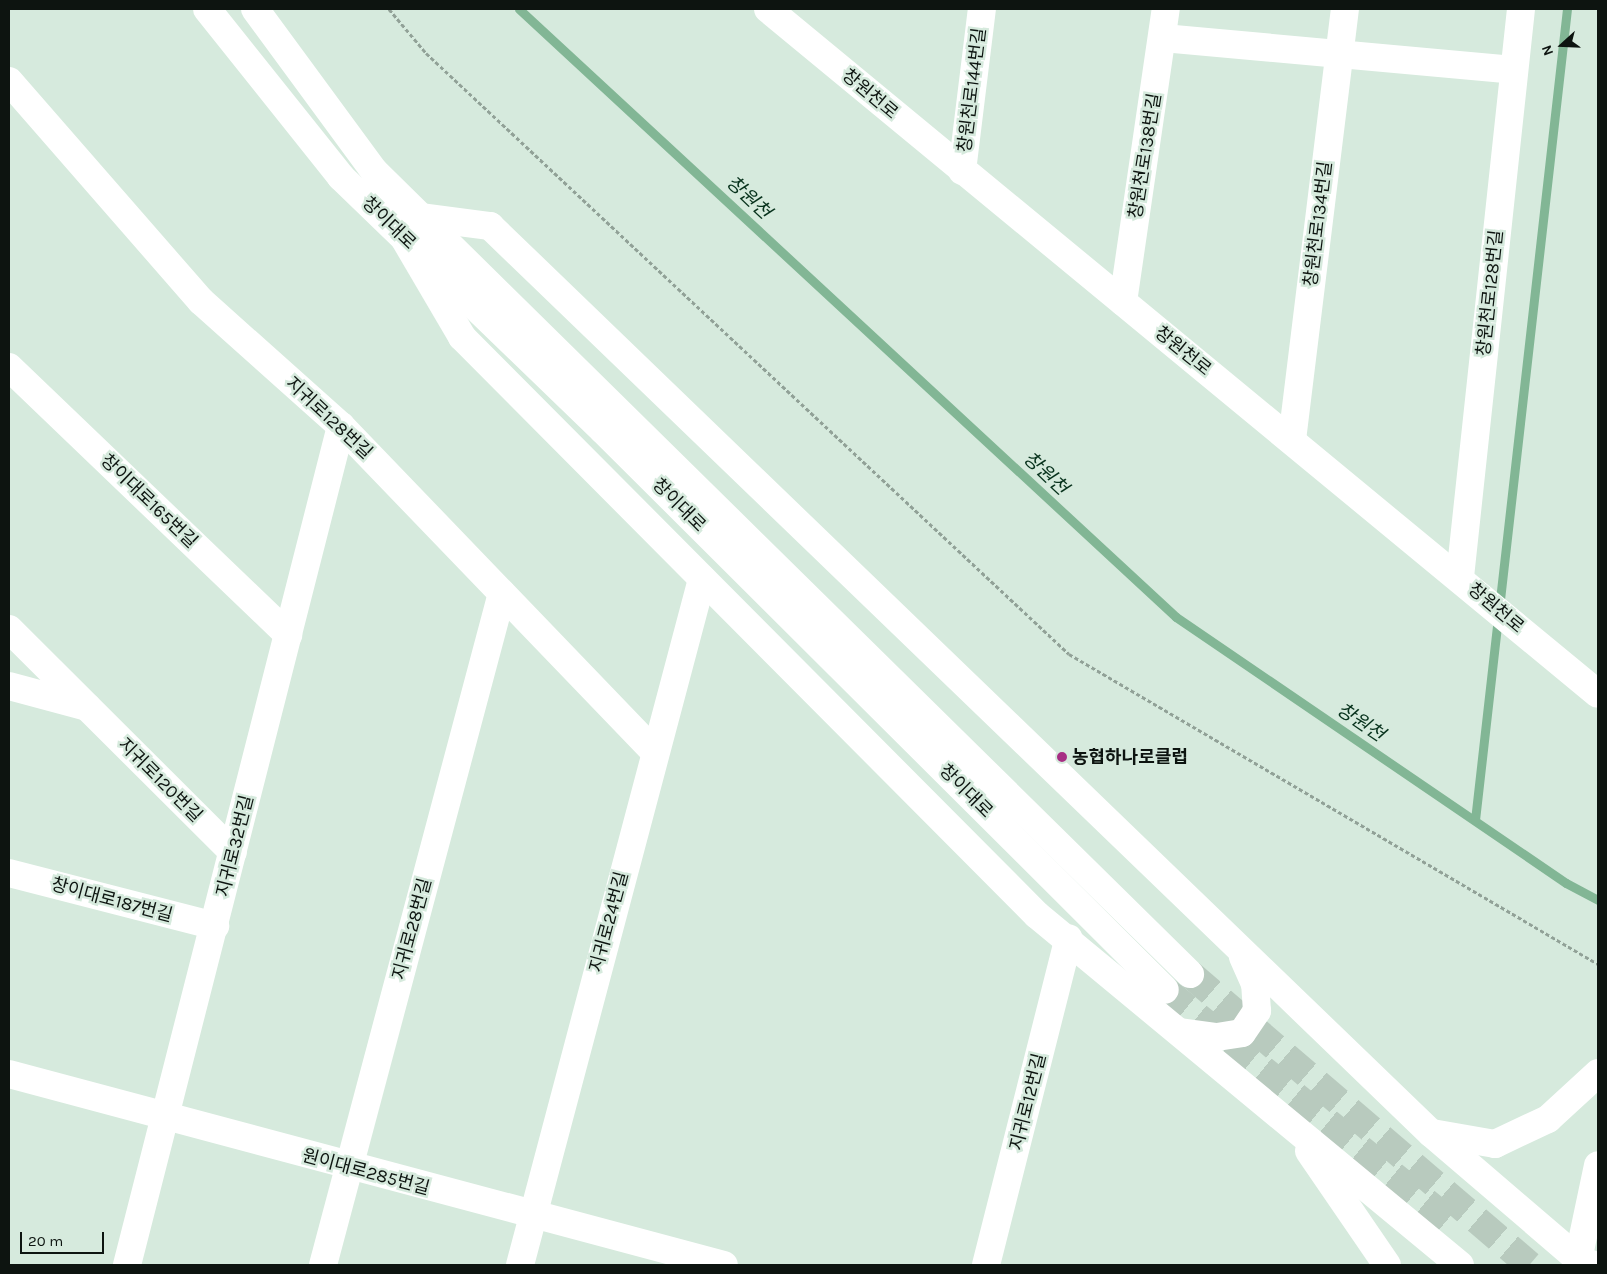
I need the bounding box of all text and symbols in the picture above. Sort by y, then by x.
north arrow [1537,20,1587,70]
street label: 창원천로144번길 [954,26,990,154]
text: N [1538,43,1557,58]
street label: 창원천로 [838,64,902,124]
street label: 창원천로138번길 [1124,92,1166,220]
street label: 창원천로134번길 [1300,160,1336,288]
water label: 창원천 [721,172,775,224]
street label: 창이대로 [358,192,420,254]
street label: 창원천로128번길 [1473,229,1507,357]
street label: 창원천로 [1150,322,1216,380]
street label: 지귀로128번길 [281,373,377,463]
water label: 창원천 [1018,448,1072,500]
street label: 창이대로165번길 [96,450,202,552]
street label: 창이대로 [648,474,710,536]
street label: 창원천로 [1464,578,1528,638]
water label: 창원천 [1332,699,1388,747]
street label: 지귀로120번길 [114,734,206,826]
place label: 농협하나로클럽 [1072,746,1188,768]
marker: 농협하나로클럽 [1056,751,1068,763]
street label: 창이대로 [935,760,997,822]
street label: 지귀로32번길 [212,793,258,899]
street label: 지귀로24번길 [585,869,633,975]
street label: 창이대로187번길 [49,873,175,927]
street label: 지귀로28번길 [388,876,436,982]
street label: 지귀로12번길 [1006,1051,1050,1153]
street label: 원이대로285번길 [300,1145,432,1199]
scale bar [22,1222,106,1254]
text: 20 m [28,1232,63,1250]

